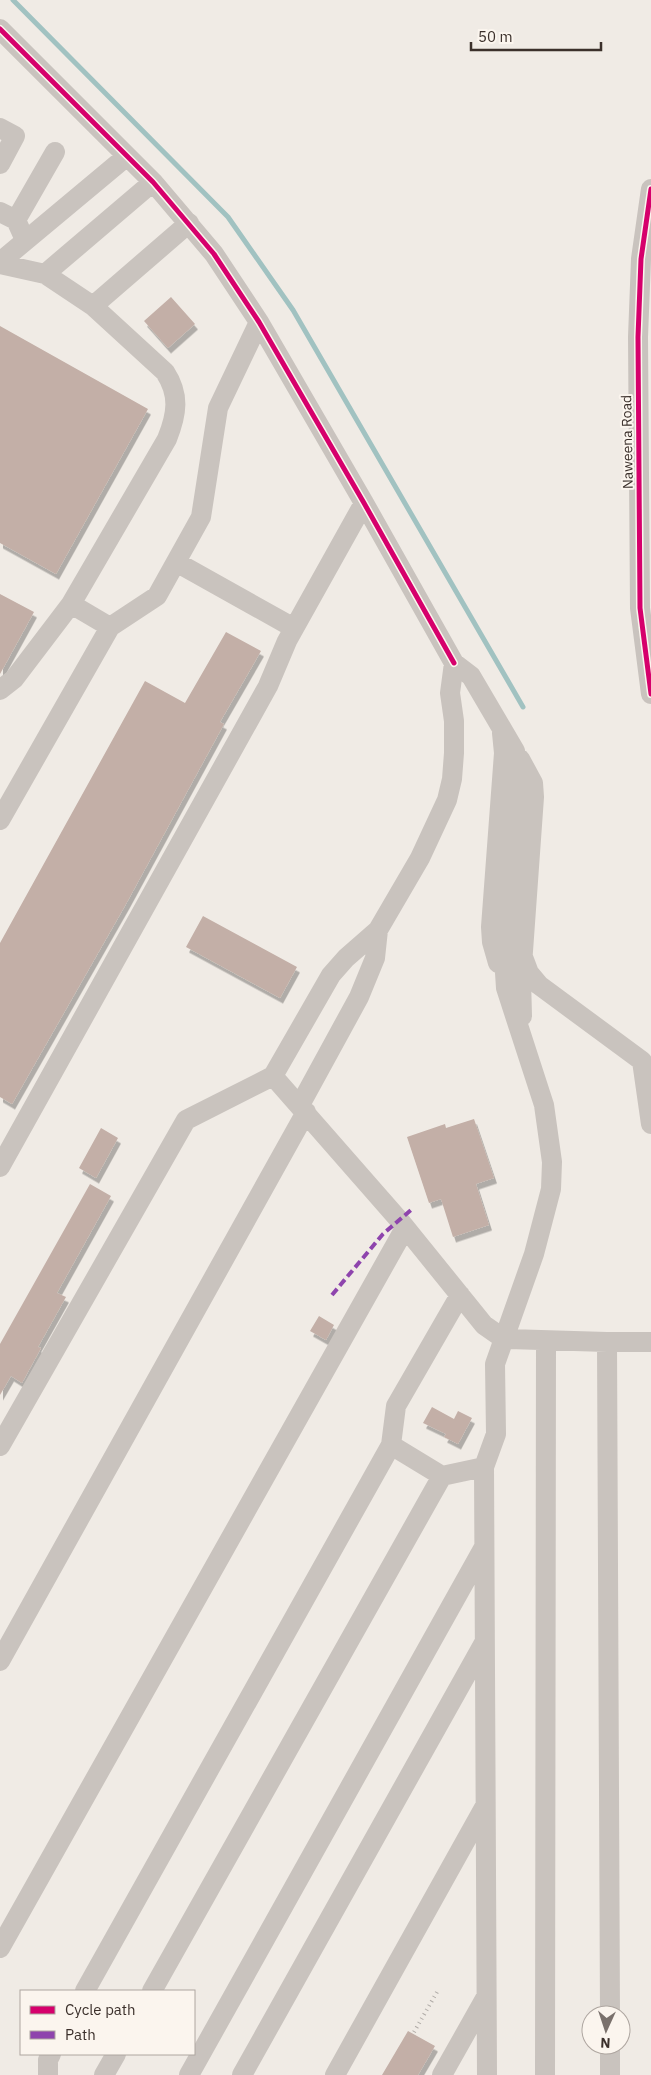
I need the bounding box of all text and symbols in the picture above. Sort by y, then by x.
scale bar [471,20,601,52]
text: 50 m [478,27,513,46]
street label: Naweena Road [617,395,637,489]
legend [20,1990,195,2055]
text: Cycle path [65,2000,136,2019]
north arrow [581,2005,631,2055]
text: Path [65,2025,96,2044]
text: N [600,2034,611,2052]

